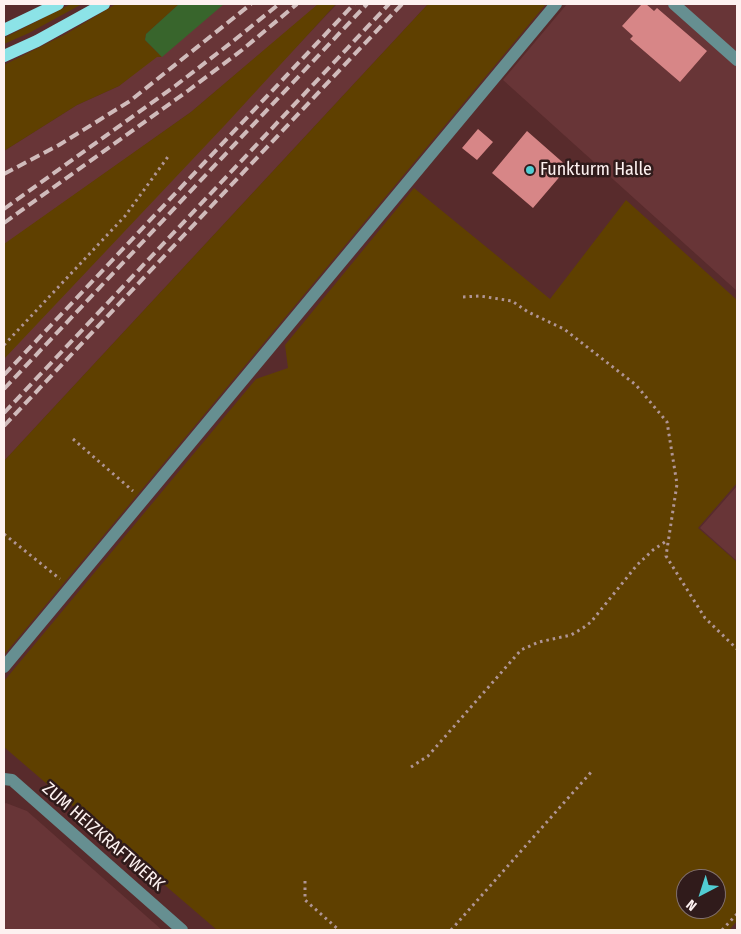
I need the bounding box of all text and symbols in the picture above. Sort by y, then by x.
place label: Funkturm Halle [540,159,652,181]
marker: Funkturm Halle [524,164,536,176]
street label: ZUM HEIZKRAFTWERK [38,778,168,896]
north arrow [676,869,726,919]
text: N [683,896,700,914]

